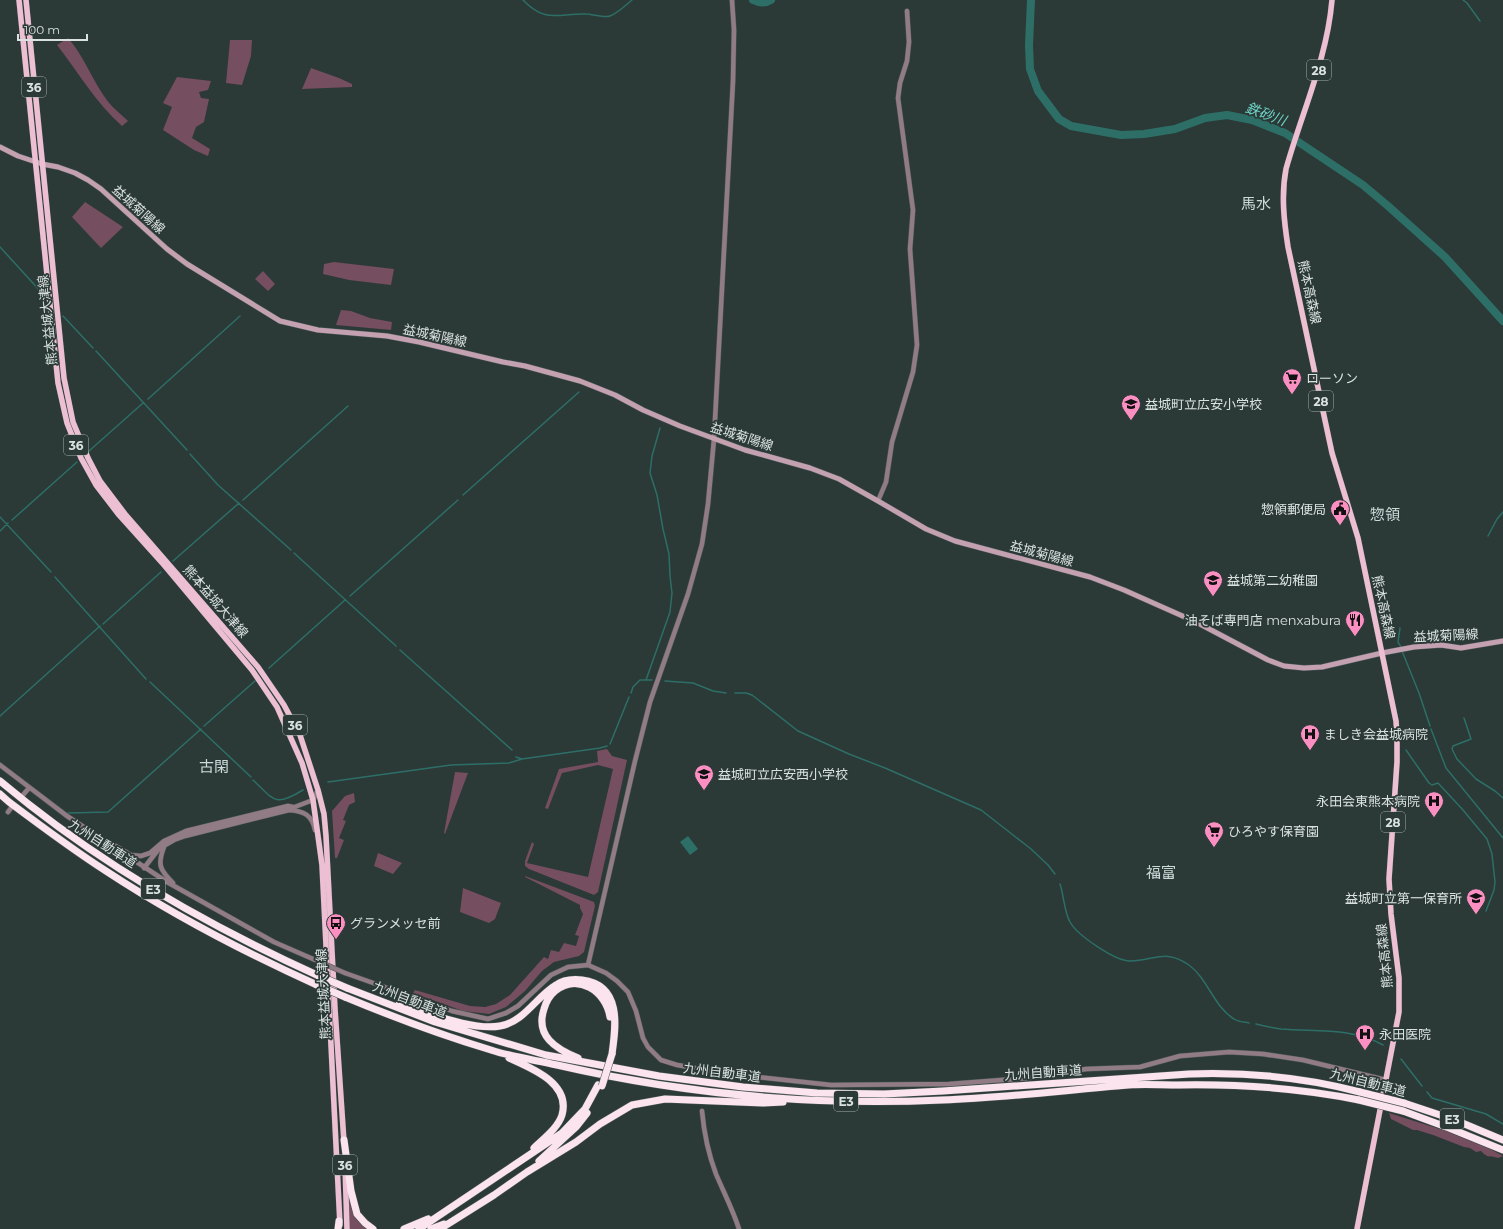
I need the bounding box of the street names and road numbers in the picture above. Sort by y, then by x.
road number: 28 [1307,60,1331,80]
road number: 36 [22,77,46,97]
street label: 益城菊陽線 [109,181,169,237]
street label: 熊本高森線 [1295,259,1325,325]
street label: 熊本益城大津線 [34,274,60,366]
street label: 益城菊陽線 [402,320,468,350]
road number: 28 [1309,391,1333,411]
street label: 益城菊陽線 [709,418,775,454]
road number: 36 [64,435,88,455]
street label: 益城菊陽線 [1009,537,1075,569]
street label: 熊本益城大津線 [180,561,252,641]
street label: 熊本高森線 [1369,574,1399,640]
street label: 益城菊陽線 [1413,625,1479,645]
road number: 36 [283,715,307,735]
road number: 28 [1381,812,1405,832]
street label: 九州自動車道 [66,815,140,871]
road number: E3 [141,879,165,899]
street label: 熊本高森線 [1373,923,1395,989]
street label: 熊本益城大津線 [313,948,333,1040]
street label: 九州自動車道 [371,978,449,1020]
street label: 九州自動車道 [682,1059,762,1085]
street label: 九州自動車道 [1004,1061,1082,1083]
street label: 九州自動車道 [1328,1065,1408,1099]
road number: E3 [834,1091,858,1111]
road number: E3 [1440,1109,1464,1129]
road number: 36 [333,1155,357,1175]

